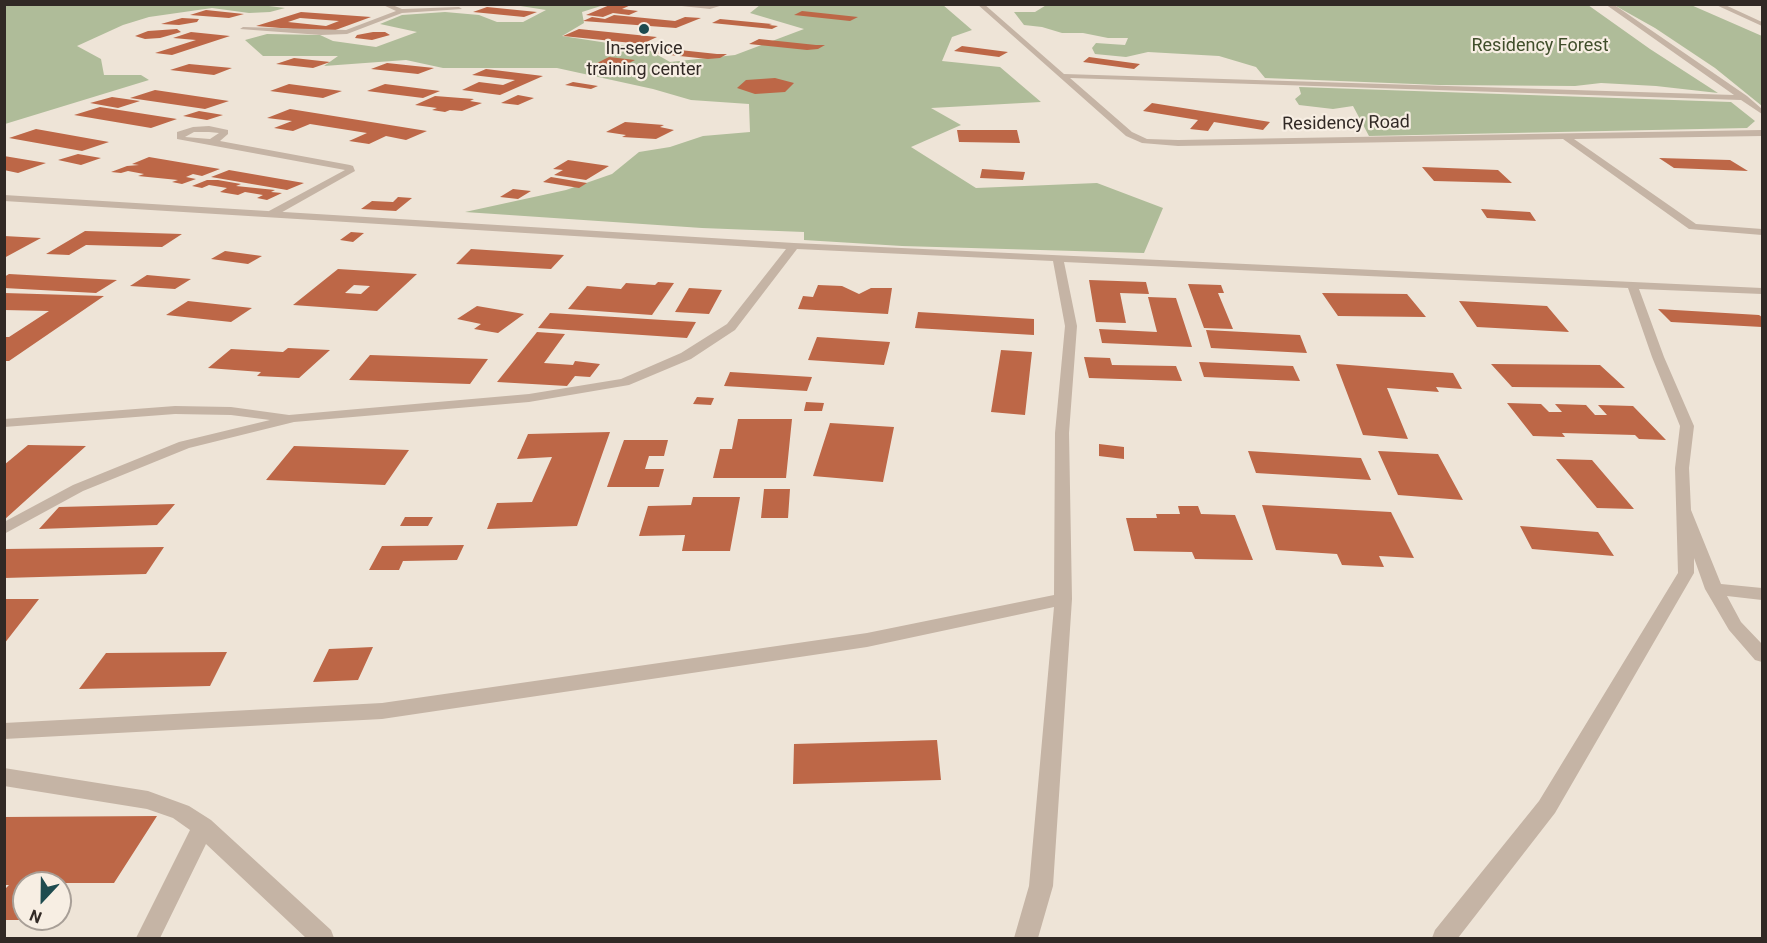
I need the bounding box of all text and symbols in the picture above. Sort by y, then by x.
marker: In-service training center [637,22,651,36]
park label: Residency Forest [1471,35,1609,57]
place label: In-service training center [586,38,702,80]
street label: Residency Road [1282,112,1410,136]
north arrow [12,871,72,931]
text: N [27,905,45,927]

